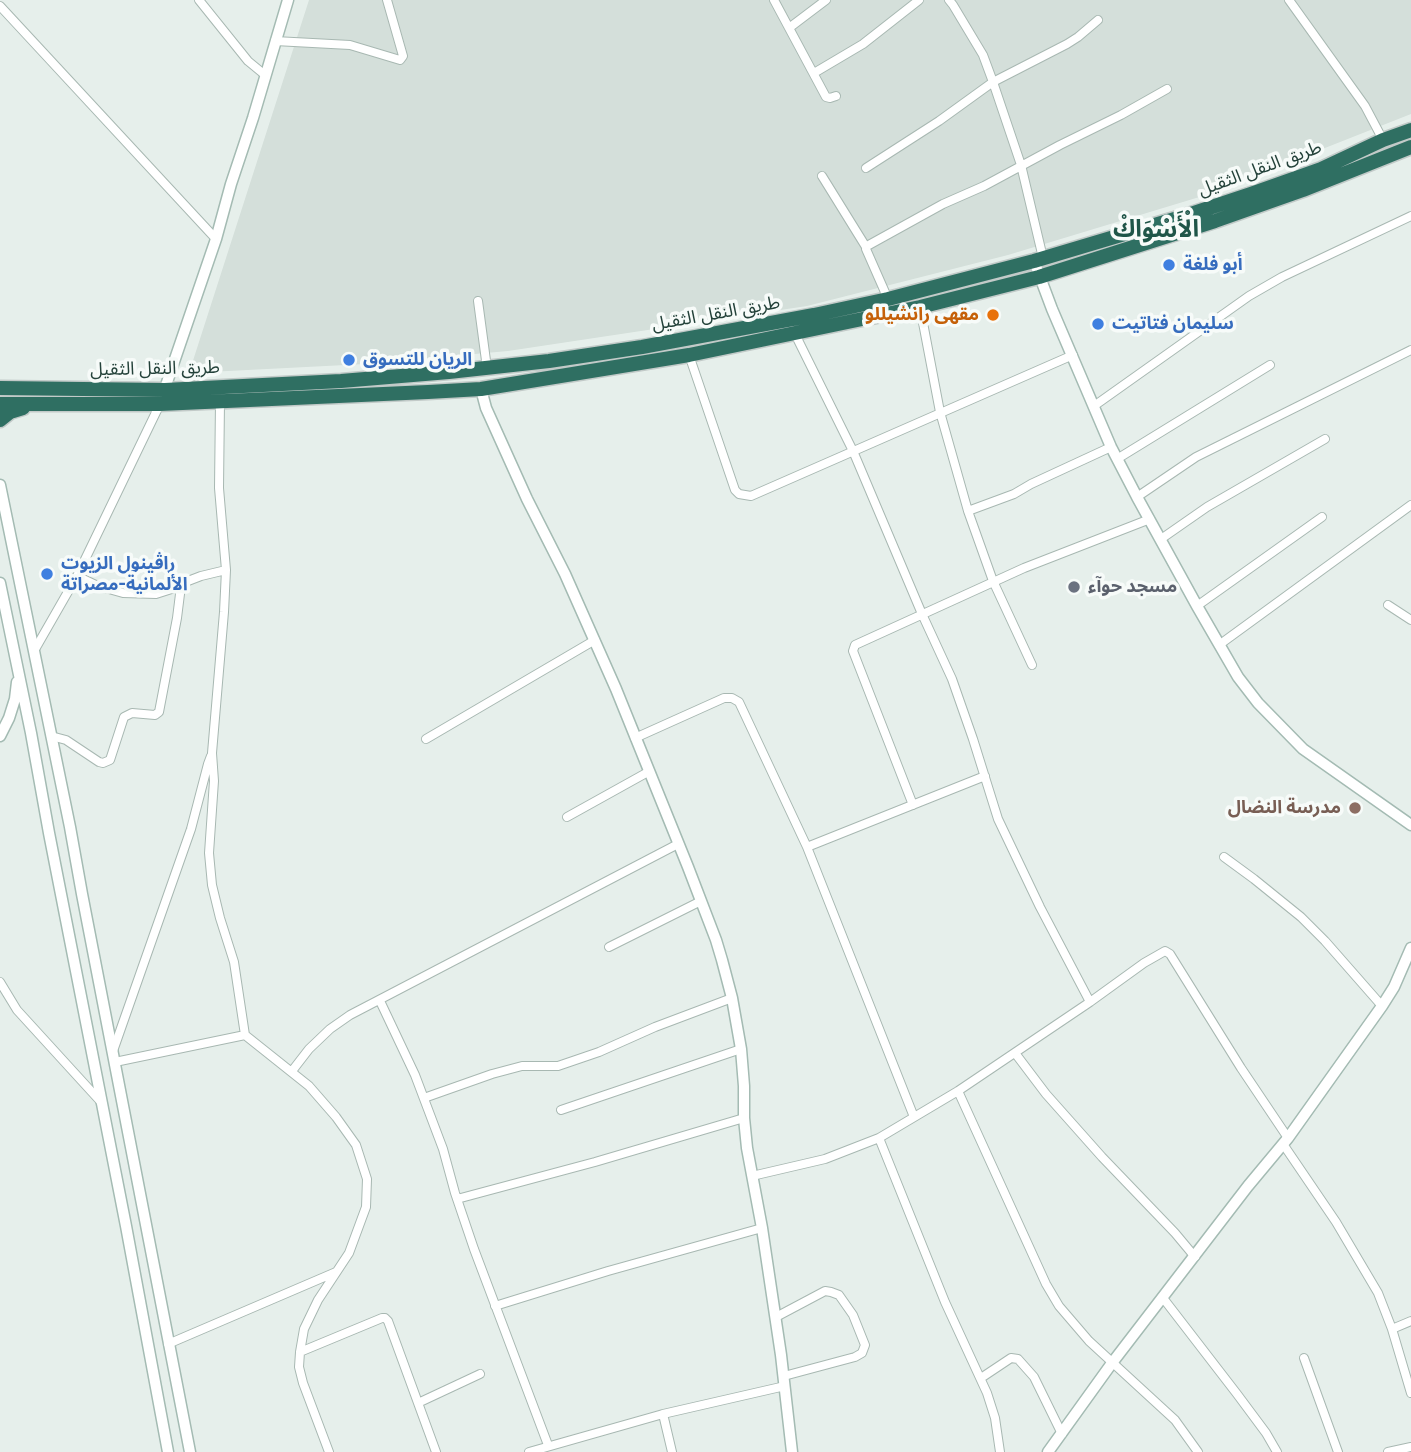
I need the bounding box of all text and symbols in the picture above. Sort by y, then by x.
street label: طريق النقل الثقيل [1195,137,1325,201]
district label: الْأَسْوَاكْ [1113,216,1199,244]
place label: أبو فلغة [1183,254,1243,276]
marker: أبو فلغة [1161,257,1177,273]
street label: طريق النقل الثقيل [650,292,782,336]
place label: مقهى رانشيللو [865,304,979,326]
marker: مقهى رانشيللو [985,307,1001,323]
place label: سليمان فتاتيت [1112,313,1234,335]
marker: سليمان فتاتيت [1090,316,1106,332]
place label: الريان للتسوق [363,349,472,371]
marker: الريان للتسوق [341,352,357,368]
street label: طريق النقل الثقيل [90,357,220,381]
place label: راڤينول الزيوت الألمانية-مصراتة [61,553,188,596]
marker: راڤينول الزيوت الألمانية-مصراتة [39,566,55,582]
place label: مسجد حوآء [1088,576,1177,598]
marker: مسجد حوآء [1066,579,1082,595]
place label: مدرسة النضال [1228,797,1341,819]
marker: مدرسة النضال [1347,800,1363,816]

